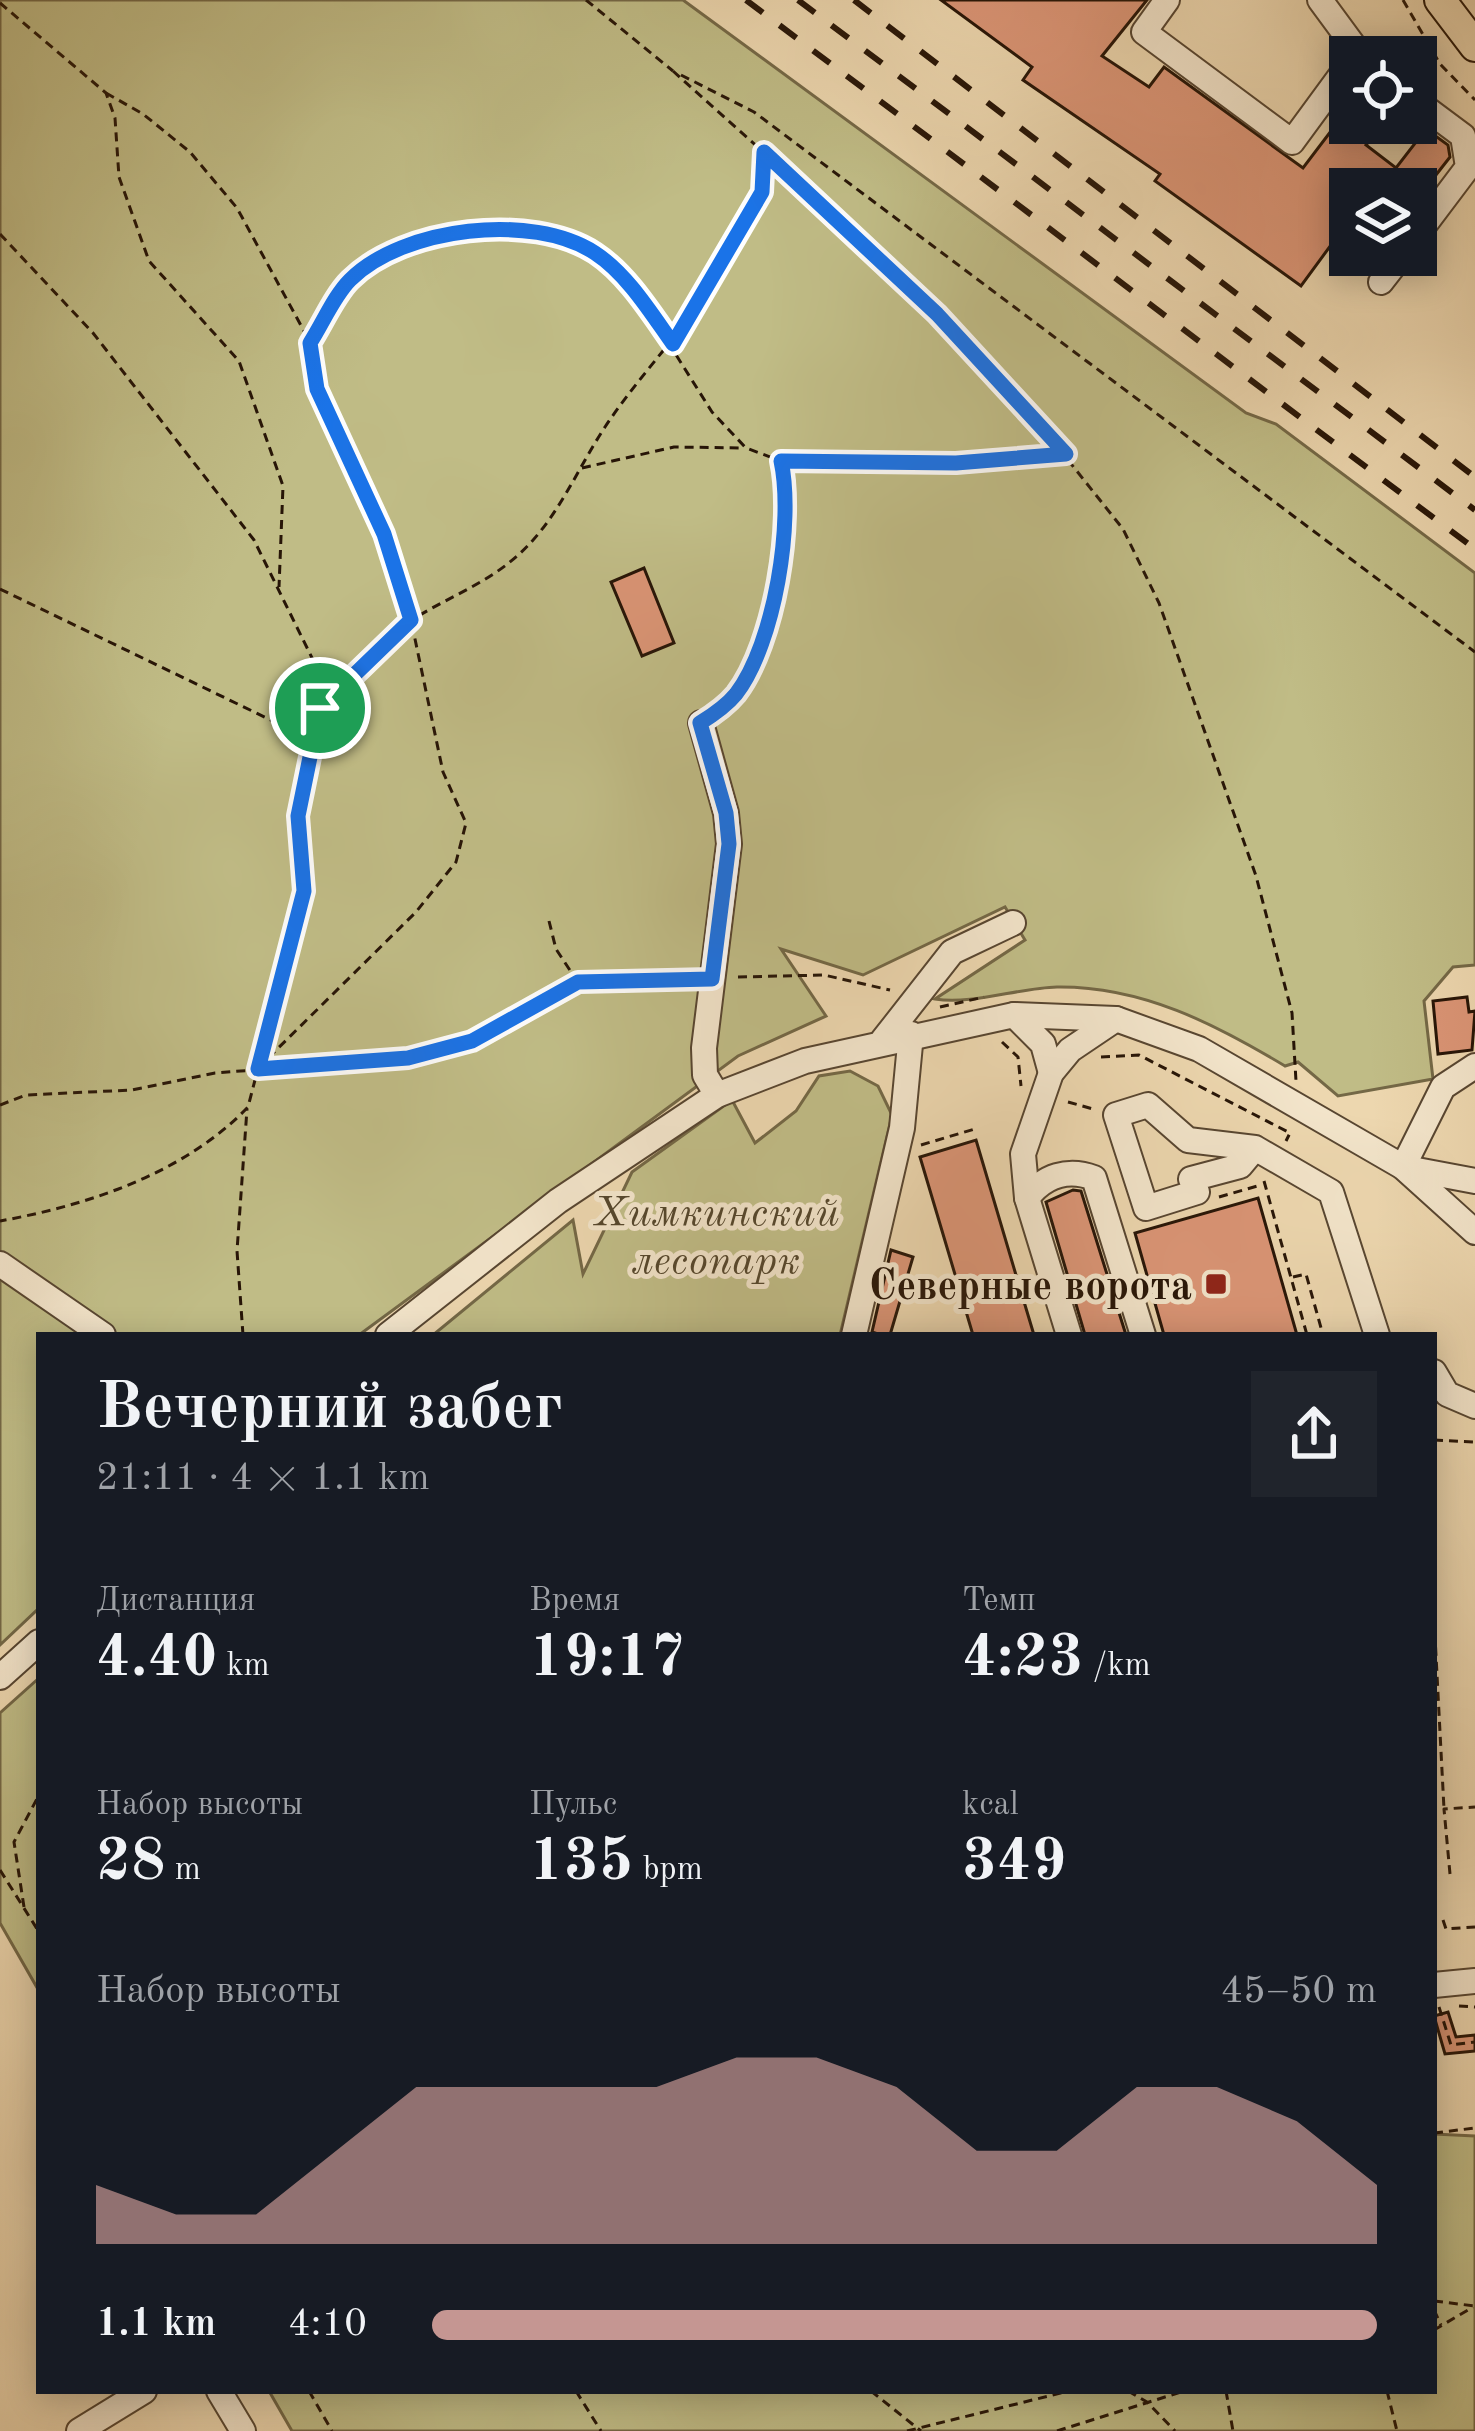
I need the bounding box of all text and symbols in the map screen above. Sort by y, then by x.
map controls [1329,36,1437,276]
button: locate [1329,36,1437,144]
button: layers [1329,168,1437,276]
pin [269,657,371,759]
icon: arrive [287,675,353,741]
park label: Химкинский лесопарк [592,1194,840,1284]
place label: Северные ворота [869,1266,1192,1309]
marker: Северные ворота [1203,1271,1229,1297]
button: share [1251,1371,1377,1497]
text: Вечерний забег [96,1377,563,1443]
text: 21:11 · 4 × 1.1 km [96,1459,430,1498]
text: Дистанция [96,1585,256,1618]
text: Время [529,1585,620,1618]
text: Темп [962,1585,1036,1618]
text: 4.40 [96,1629,217,1689]
text: 19:17 [529,1629,685,1689]
text: 4:23 [962,1629,1083,1689]
text: km [217,1650,270,1683]
text: /km [1083,1650,1151,1683]
text: Набор высоты [96,1789,303,1822]
text: Пульс [529,1789,617,1822]
text: kcal [962,1789,1019,1822]
text: 28 [96,1833,166,1893]
text: 135 [529,1833,633,1893]
text: 349 [962,1833,1066,1893]
text: m [166,1854,201,1887]
text: bpm [633,1854,703,1887]
text: Набор высоты [96,1972,341,2011]
text: 45–50 m [1220,1972,1377,2011]
text: 1.1 km [96,2305,216,2344]
text: 4:10 [288,2305,367,2344]

